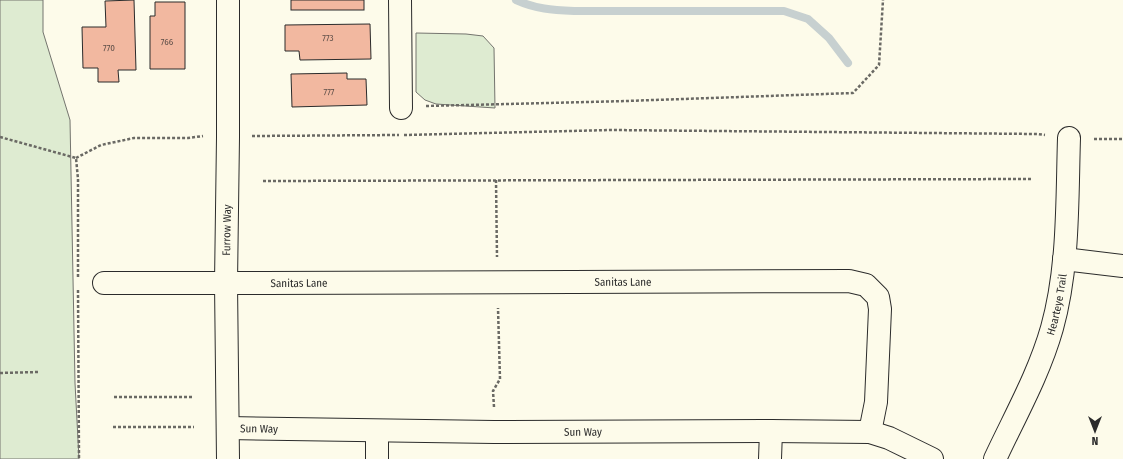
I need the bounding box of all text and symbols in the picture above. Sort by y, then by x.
house number: 773 [322,33,334,43]
house number: 766 [161,37,174,47]
house number: 770 [103,43,115,53]
house number: 777 [324,87,335,97]
street label: Furrow Way [220,204,234,256]
street label: Hearteye Trail [1044,273,1069,337]
street label: Sanitas Lane [594,275,652,288]
street label: Sanitas Lane [270,276,328,289]
north arrow [1075,411,1115,451]
street label: Sun Way [240,422,278,435]
street label: Sun Way [564,425,602,438]
text: N [1092,434,1098,447]

